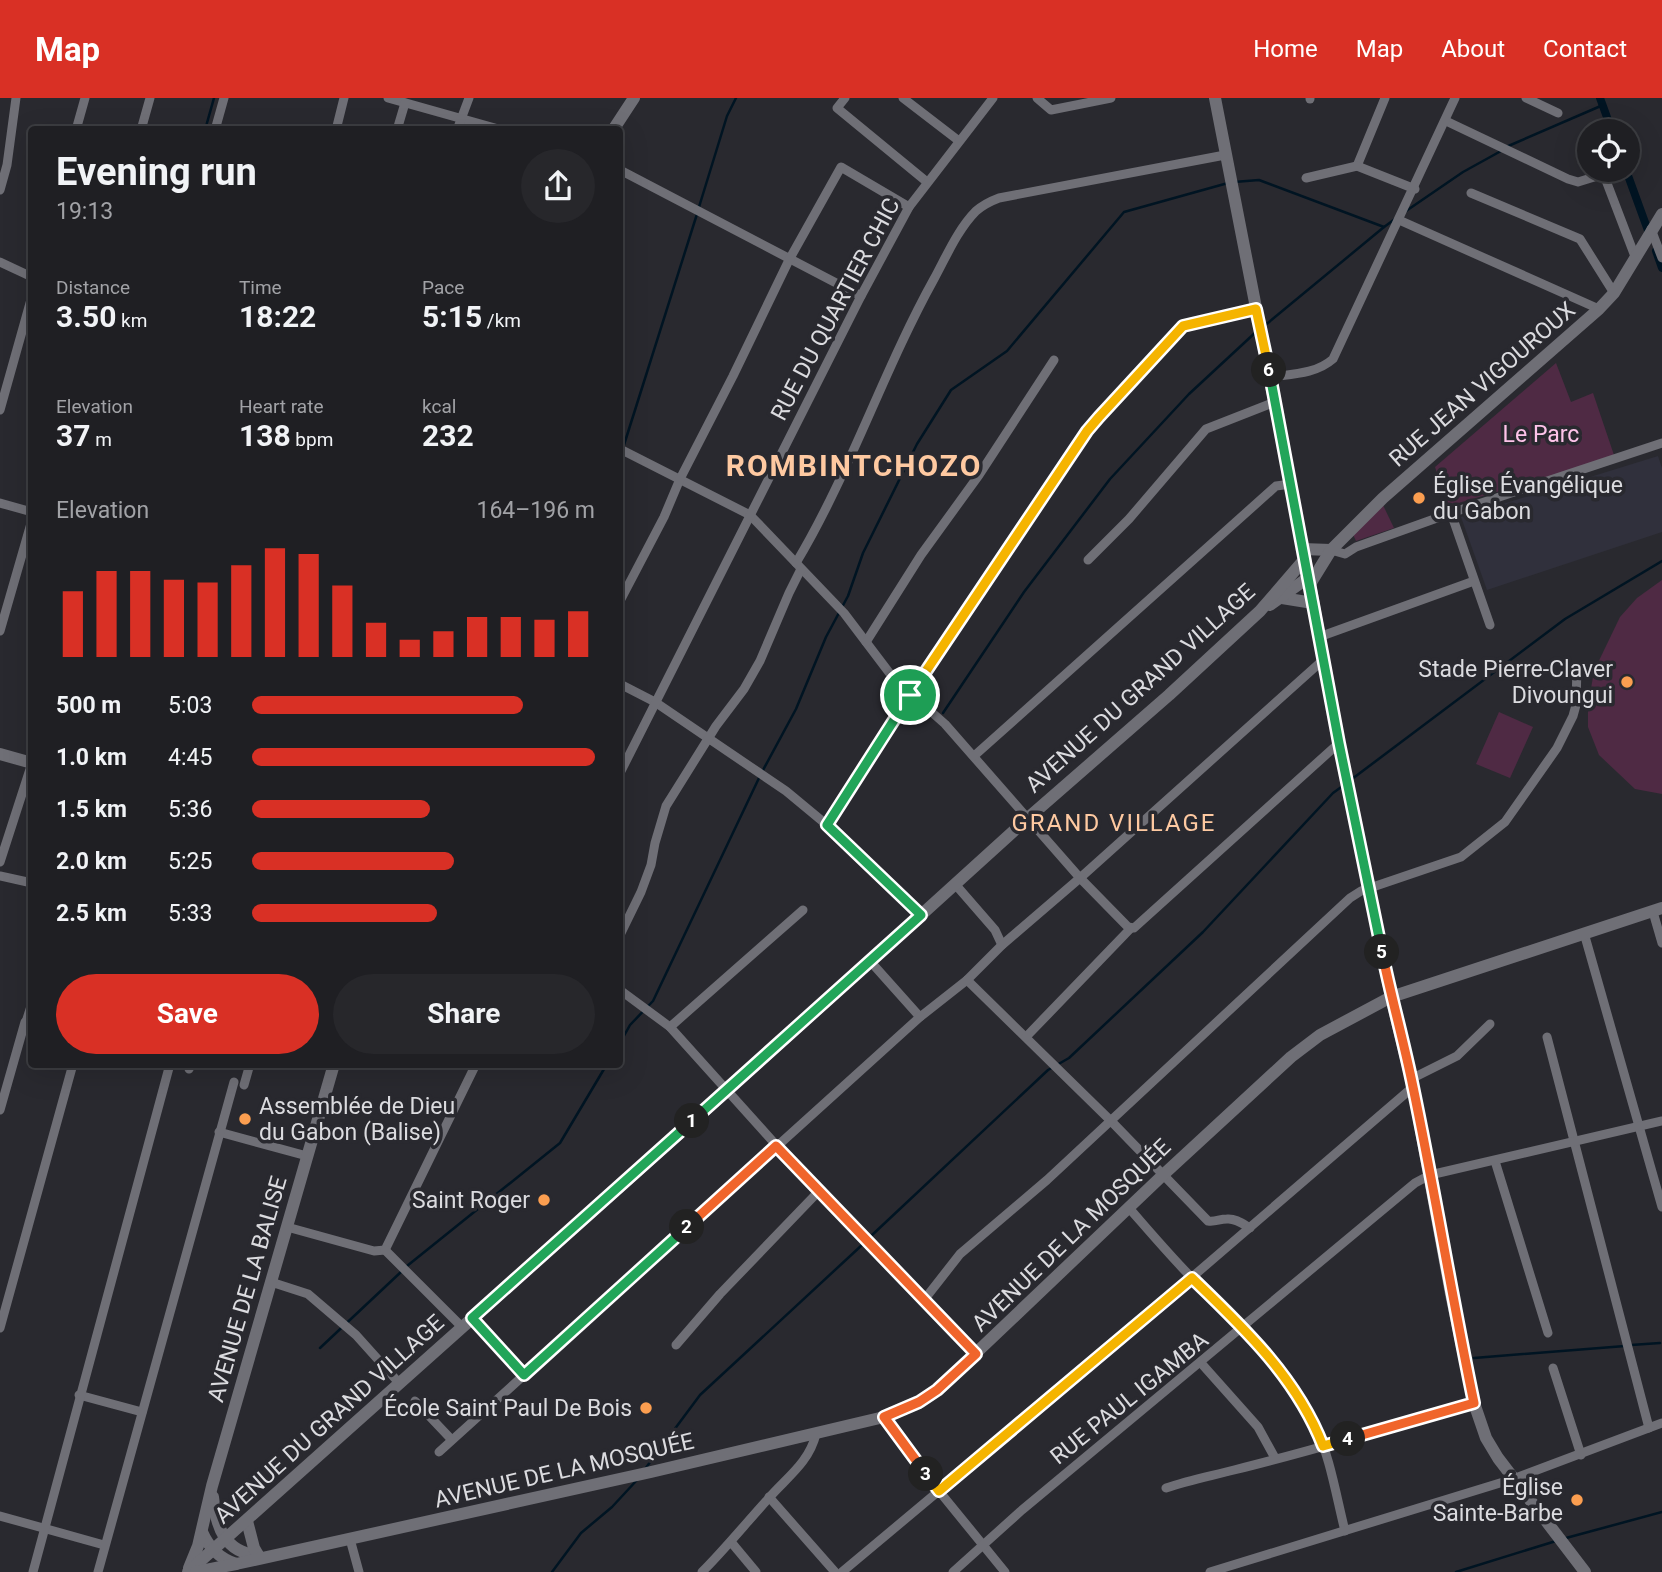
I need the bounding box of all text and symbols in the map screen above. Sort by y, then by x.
text: Map [35,30,100,69]
text: Home [1253,35,1318,63]
text: Map [1356,35,1403,63]
text: About [1441,35,1505,63]
text: Contact [1543,35,1627,63]
map controls [1577,119,1640,182]
button: locate [1577,119,1640,182]
button: share [521,149,595,223]
text: Evening run [56,150,257,194]
street label: RUE DU QUARTIER CHIC [765,193,906,425]
text: 19:13 [56,198,113,225]
text: Distance [56,276,130,299]
text: Time [239,276,282,299]
text: Pace [422,276,464,299]
street label: RUE JEAN VIGOUROUX [1384,296,1581,472]
text: 3.50 [56,299,116,334]
text: 18:22 [239,299,316,334]
text: 5:15 [422,299,482,334]
text: km [116,309,147,332]
text: /km [482,309,521,332]
pin: 6 [1252,352,1286,388]
text: 6 [1263,358,1274,381]
text: Elevation [56,395,133,418]
text: Heart rate [239,395,324,418]
text: kcal [422,395,456,418]
text: 37 [56,418,90,453]
text: 138 [239,418,291,453]
text: 232 [422,418,474,453]
park label: Le Parc [1503,421,1579,448]
text: m [90,428,112,451]
text: bpm [291,428,333,451]
district label: ROMBINTCHOZO [726,448,982,483]
place label: Église Évangélique du Gabon [1433,471,1623,525]
marker: Église Évangélique du Gabon [1411,490,1427,506]
text: Elevation [56,497,149,524]
text: 164–196 m [476,497,595,524]
street label: AVENUE DU GRAND VILLAGE [1020,578,1261,798]
place label: Stade Pierre-Claver Divoungui [1418,656,1613,709]
pin [880,665,940,725]
marker: Stade Pierre-Claver Divoungui [1619,674,1635,690]
icon: arrive [891,676,929,714]
text: 500 m [56,692,121,719]
text: 5:03 [168,692,212,719]
text: 1.0 km [56,744,127,771]
text: 4:45 [168,744,212,771]
text: 1.5 km [56,796,127,823]
text: 5:36 [168,796,212,823]
district label: GRAND VILLAGE [1011,809,1217,837]
text: 2.0 km [56,848,127,875]
text: 5:25 [168,848,212,875]
text: 2.5 km [56,900,127,927]
text: 5:33 [168,900,212,927]
pin: 5 [1364,934,1400,970]
text: 5 [1376,940,1387,963]
button: Save [56,974,319,1054]
button: Share [333,974,595,1054]
place label: Assemblée de Dieu du Gabon (Balise) [259,1093,455,1146]
pin: 1 [674,1104,710,1138]
text: 1 [686,1109,697,1132]
marker: Assemblée de Dieu du Gabon (Balise) [237,1111,253,1127]
street label: AVENUE DE LA MOSQUÉE [966,1133,1176,1337]
street label: AVENUE DE LA BALISE [202,1173,293,1405]
place label: Saint Roger [412,1187,530,1214]
marker: Saint Roger [536,1192,552,1208]
pin: 2 [670,1210,704,1244]
text: 2 [681,1215,692,1238]
street label: AVENUE DU GRAND VILLAGE [209,1309,450,1529]
street label: RUE PAUL IGAMBA [1045,1327,1214,1470]
place label: École Saint Paul De Bois [384,1394,632,1422]
marker: École Saint Paul De Bois [638,1400,654,1416]
pin: 4 [1330,1422,1366,1456]
street label: AVENUE DE LA MOSQUÉE [432,1427,696,1513]
text: 4 [1342,1427,1353,1450]
pin: 3 [908,1456,944,1492]
text: 3 [920,1462,931,1485]
place label: Église Sainte-Barbe [1433,1473,1563,1527]
marker: Église Sainte-Barbe [1569,1492,1585,1508]

